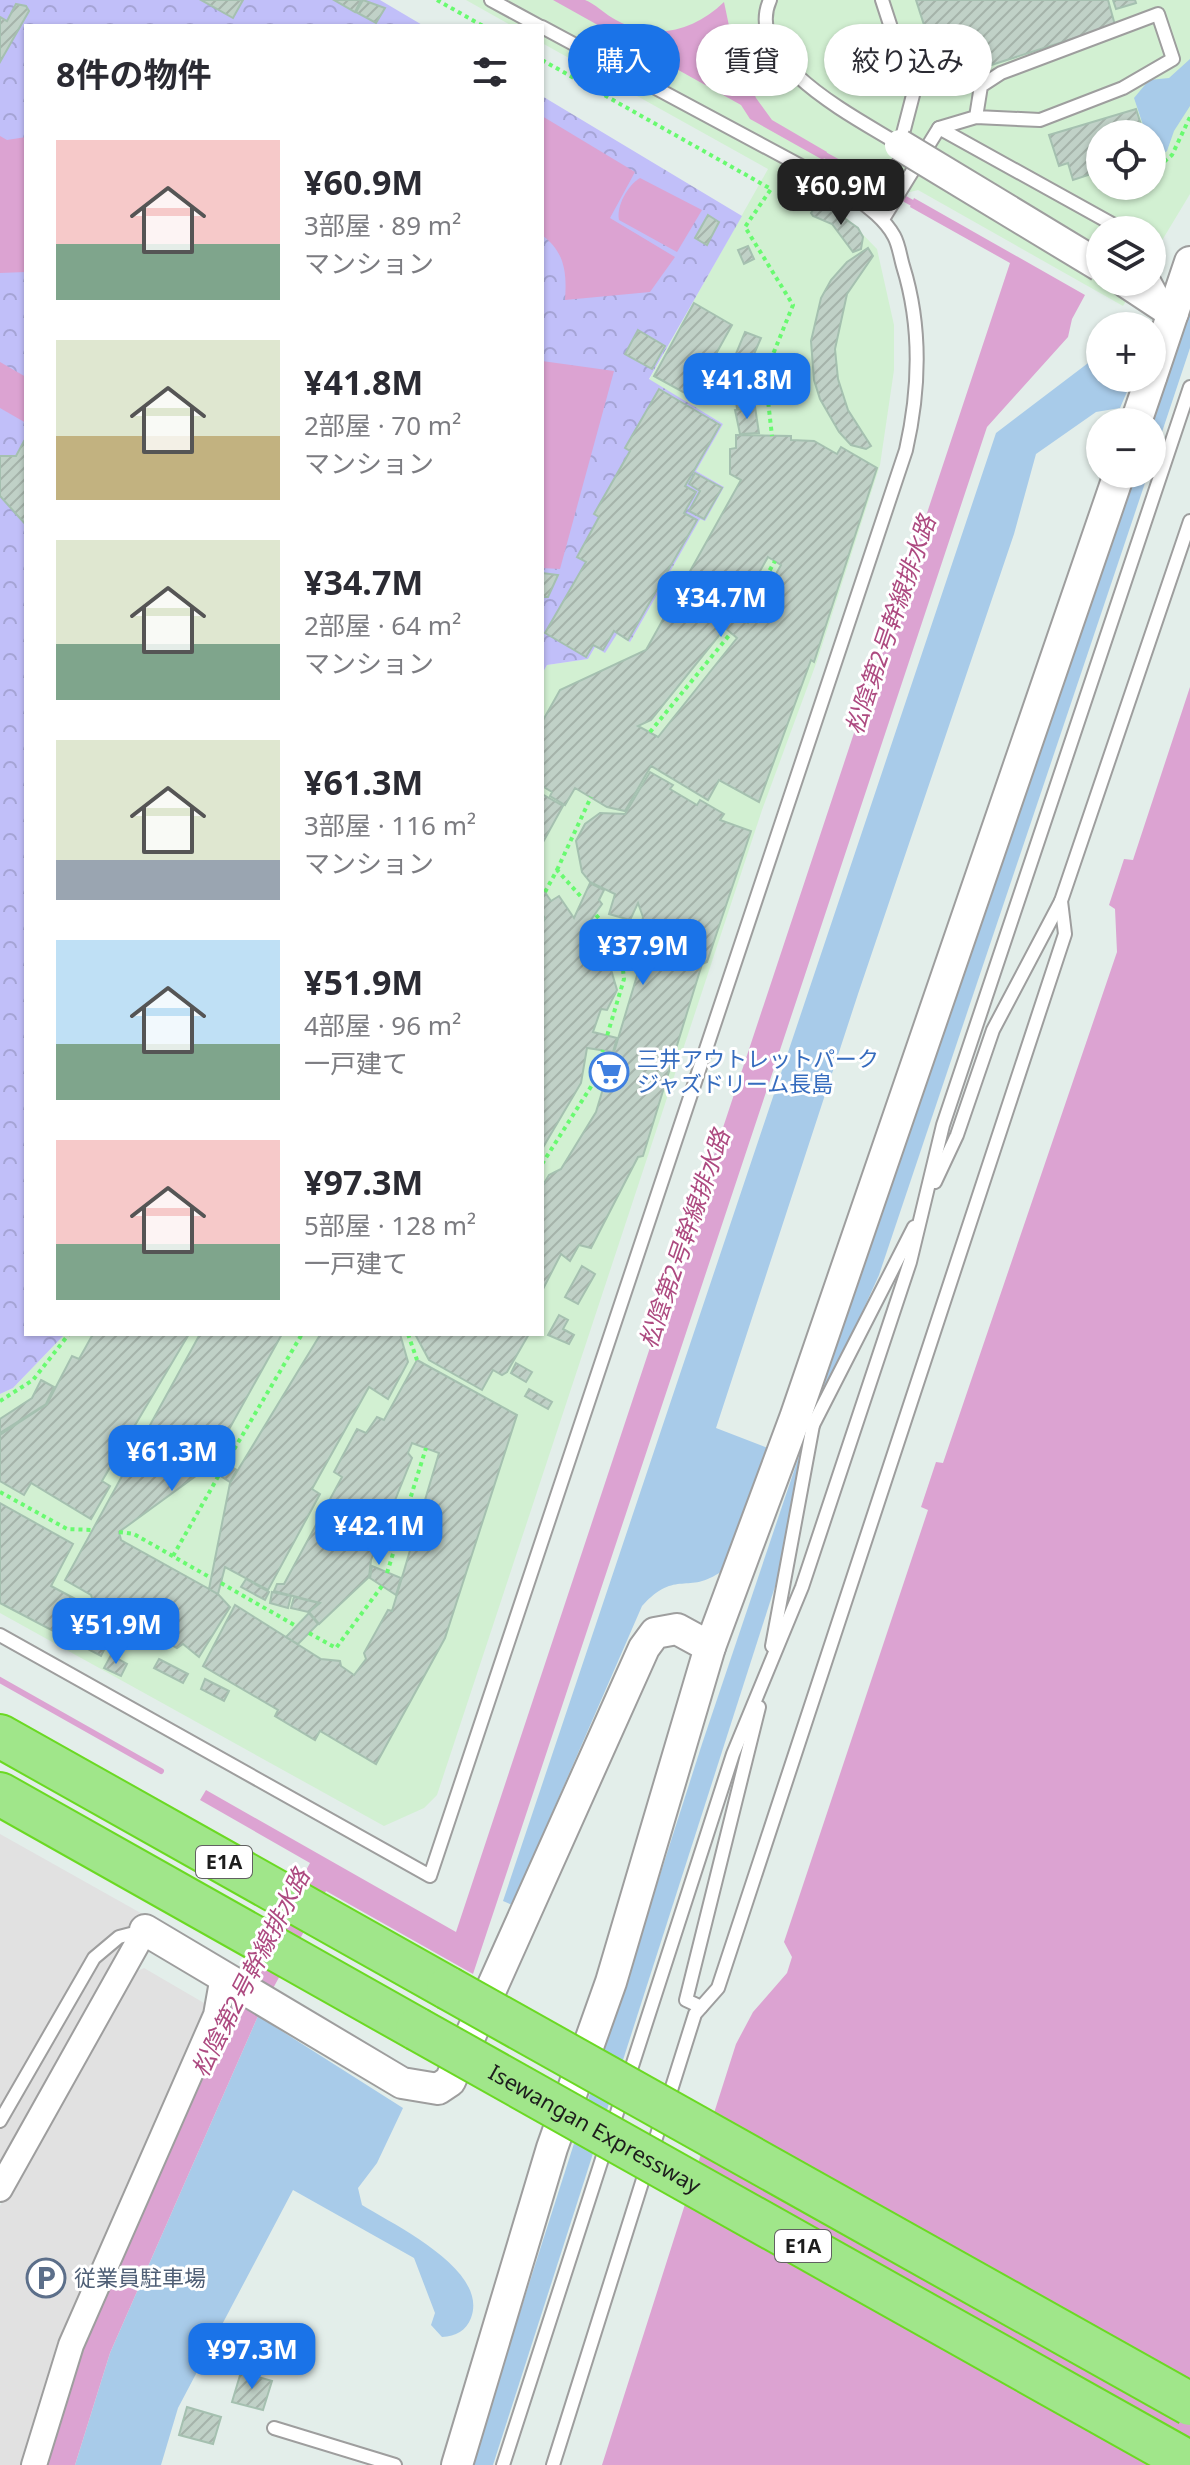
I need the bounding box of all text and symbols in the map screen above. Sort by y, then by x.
chip: 購入 [568,24,680,96]
chip: 賃貸 [696,24,808,96]
chip: 絞り込み [824,24,992,96]
icon: filters [468,50,512,94]
text: 8件の物件 [56,51,211,97]
map controls [1086,120,1166,488]
button: locate [1086,120,1166,200]
text: ¥60.9M [304,159,423,205]
pin: ¥60.9M [776,159,906,227]
text: ¥60.9M [795,167,887,203]
icon: home [120,172,216,268]
text: 3部屋 · 89 m² [304,207,461,243]
button: layers [1086,216,1166,296]
text: マンション [304,245,434,281]
button: + [1086,312,1166,392]
pin: ¥41.8M [682,353,812,421]
text: ¥41.8M [304,359,423,405]
text: ¥41.8M [701,361,793,397]
icon: home [120,372,216,468]
text: 2部屋 · 70 m² [304,407,461,443]
button: − [1086,408,1166,488]
text: マンション [304,445,434,481]
water label: 松陰第2号幹線排水路 [837,509,943,738]
text: ¥34.7M [304,559,423,605]
pin: ¥34.7M [656,571,786,639]
icon: home [120,572,216,668]
text: ¥34.7M [675,579,767,615]
text: 2部屋 · 64 m² [304,607,461,643]
text: マンション [304,645,434,681]
text: ¥61.3M [304,759,423,805]
icon: home [120,772,216,868]
text: 3部屋 · 116 m² [304,807,476,843]
text: マンション [304,845,434,881]
pin: ¥37.9M [578,919,708,987]
text: ¥37.9M [597,927,689,963]
text: ¥51.9M [304,959,423,1005]
icon: home [120,972,216,1068]
text: 4部屋 · 96 m² [304,1007,461,1043]
place label: 三井アウトレットパーク ジャズドリーム長島 [637,1043,879,1098]
text: 一戸建て [304,1045,408,1081]
supermarket icon: 三井アウトレットパーク ジャズドリーム長島 [588,1051,630,1093]
water label: 松陰第2号幹線排水路 [631,1123,737,1352]
text: ¥97.3M [304,1159,423,1205]
icon: home [120,1172,216,1268]
text: 5部屋 · 128 m² [304,1207,476,1243]
text: 一戸建て [304,1245,408,1281]
pin: ¥61.3M [107,1425,237,1493]
text: ¥61.3M [126,1433,218,1469]
pin: ¥42.1M [314,1499,444,1567]
text: ¥42.1M [333,1507,425,1543]
pin: ¥51.9M [51,1598,181,1666]
text: ¥51.9M [70,1606,162,1642]
road number: E1A [196,1846,252,1878]
water label: 松陰第2号幹線排水路 [183,1861,317,2082]
street label: Isewangan Expressway [484,2056,708,2200]
road number: E1A [775,2230,831,2262]
parking icon: 従業員駐車場 [25,2257,67,2299]
place label: 従業員駐車場 [74,2262,206,2292]
pin: ¥97.3M [187,2323,317,2391]
text: ¥97.3M [206,2331,298,2367]

